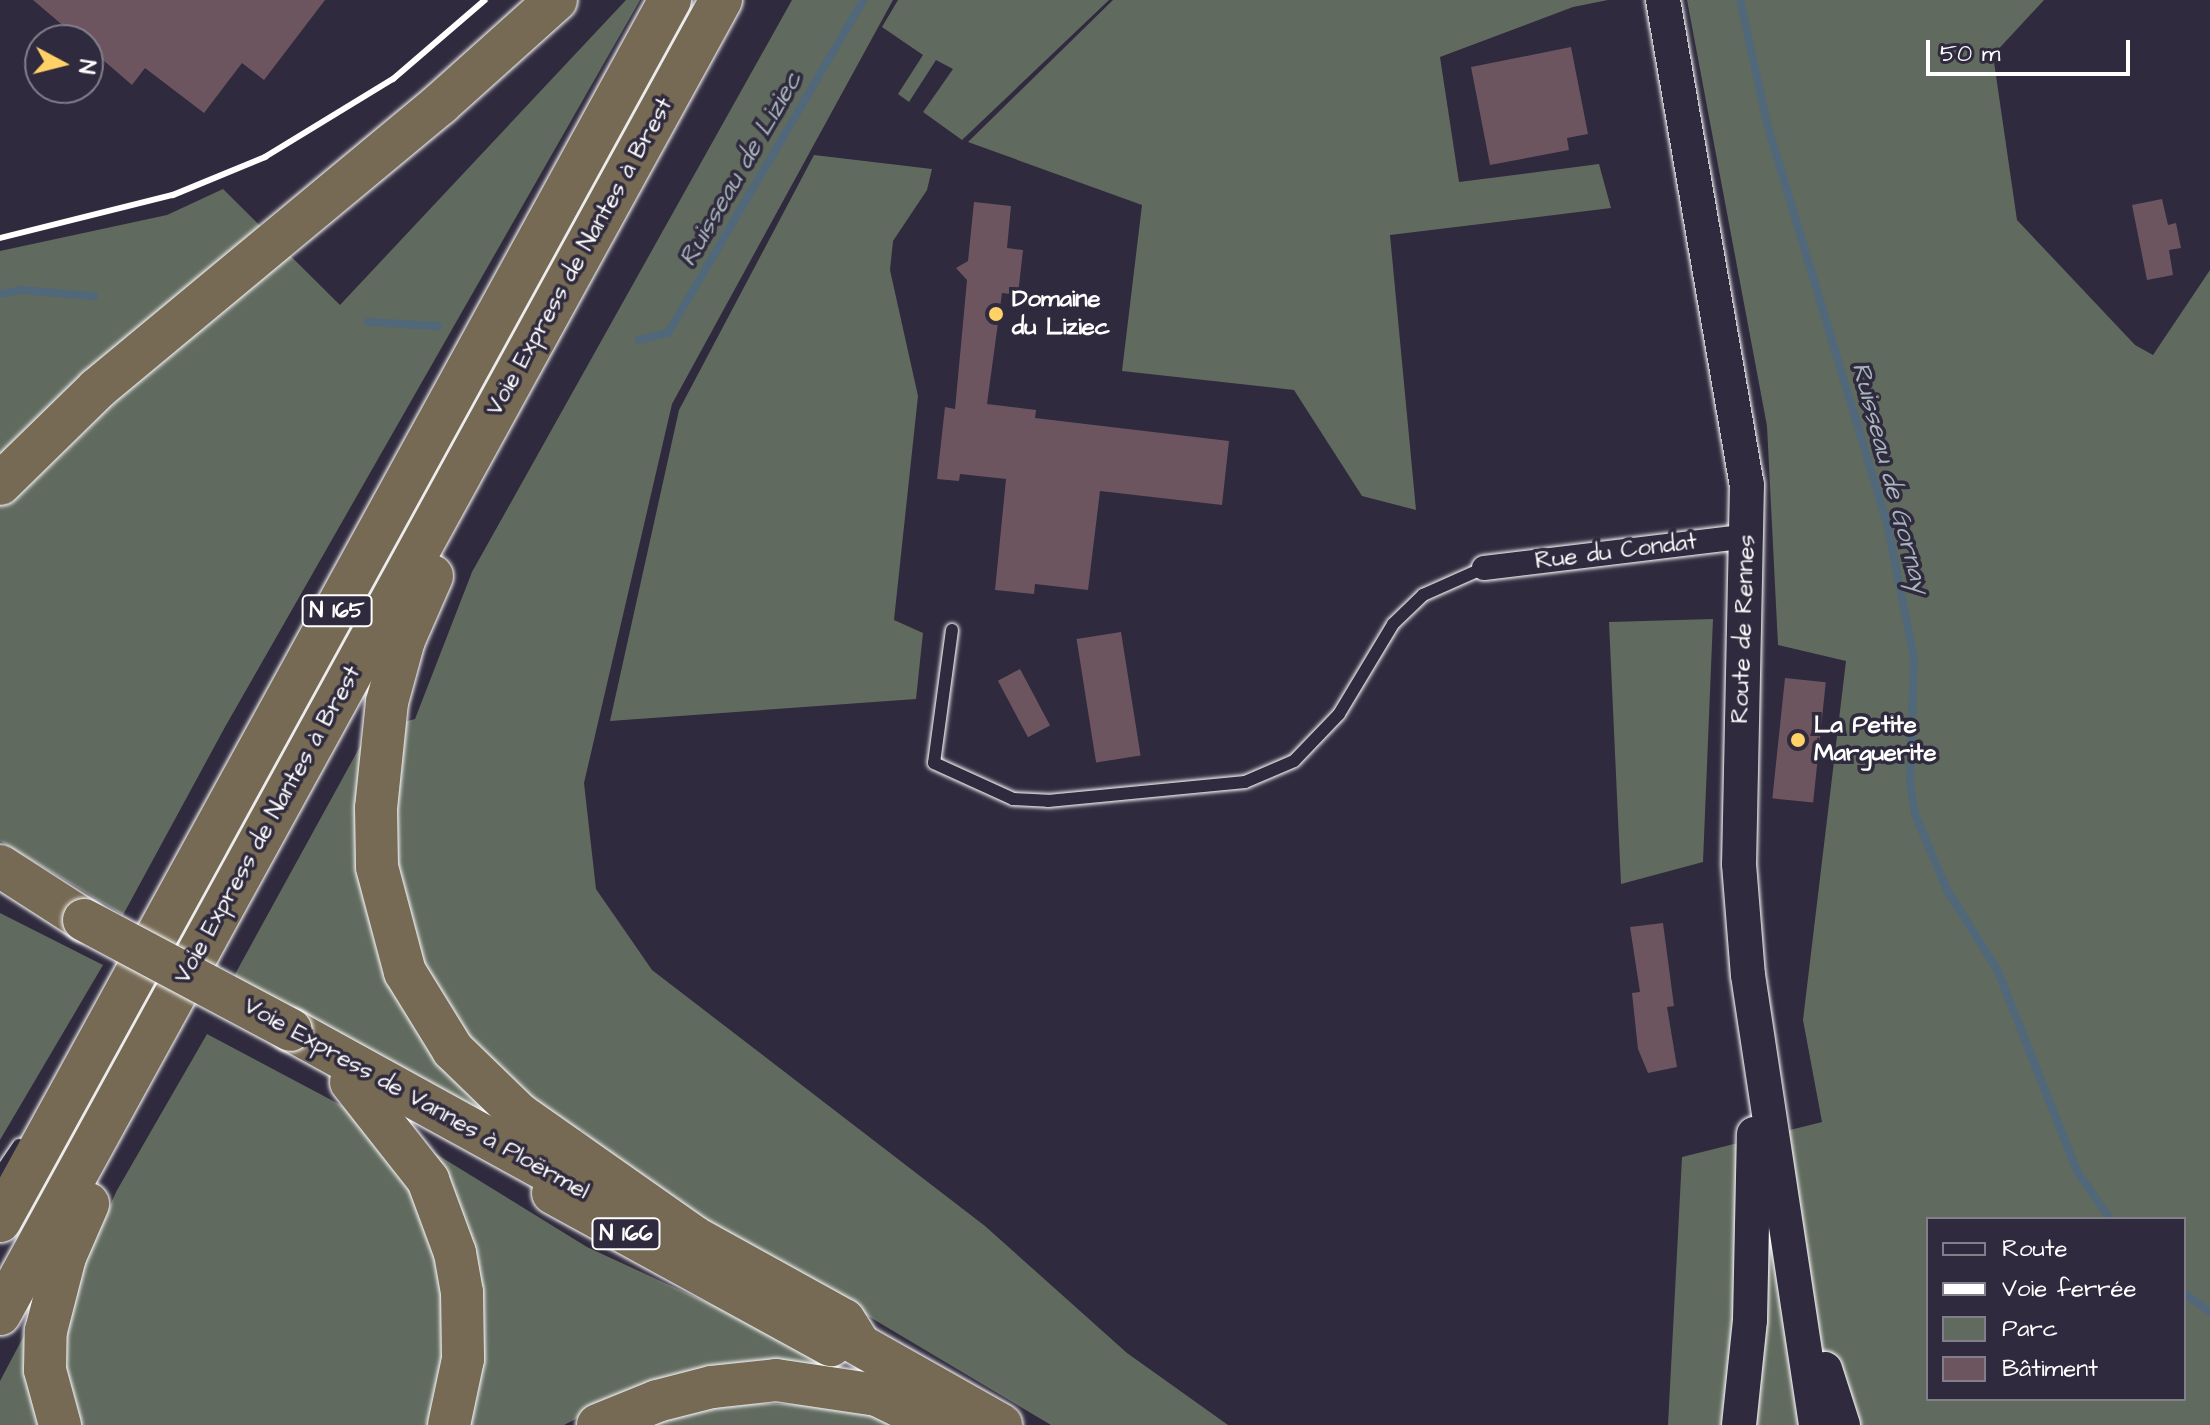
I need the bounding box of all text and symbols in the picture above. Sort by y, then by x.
north arrow [24,24,104,104]
scale bar [1930,24,2134,74]
text: 50 m [1940,37,2000,71]
text: N [70,58,103,75]
water label: Ruisseau de Liziec [673,66,809,272]
street label: Voie Express de Nantes à Brest [480,93,680,421]
place label: Domaine du Liziec [1012,286,1110,342]
marker: Domaine du Liziec [987,305,1005,323]
water label: Ruisseau de Gornay [1844,359,1936,597]
street label: Rue du Condat [1533,528,1699,576]
street label: Route de Rennes [1726,534,1762,724]
road number: N 165 [301,593,373,629]
street label: Voie Express de Nantes à Brest [168,661,368,989]
place label: La Petite Marguerite [1814,712,1936,768]
marker: La Petite Marguerite [1789,731,1807,749]
street label: Voie Express de Vannes à Ploërmel [238,992,594,1206]
road number: N 166 [590,1216,662,1252]
legend [1926,1217,2186,1401]
text: Route [2002,1232,2067,1266]
text: Voie ferrée [2002,1272,2136,1306]
text: Parc [2002,1312,2058,1346]
text: Bâtiment [2002,1352,2098,1386]

